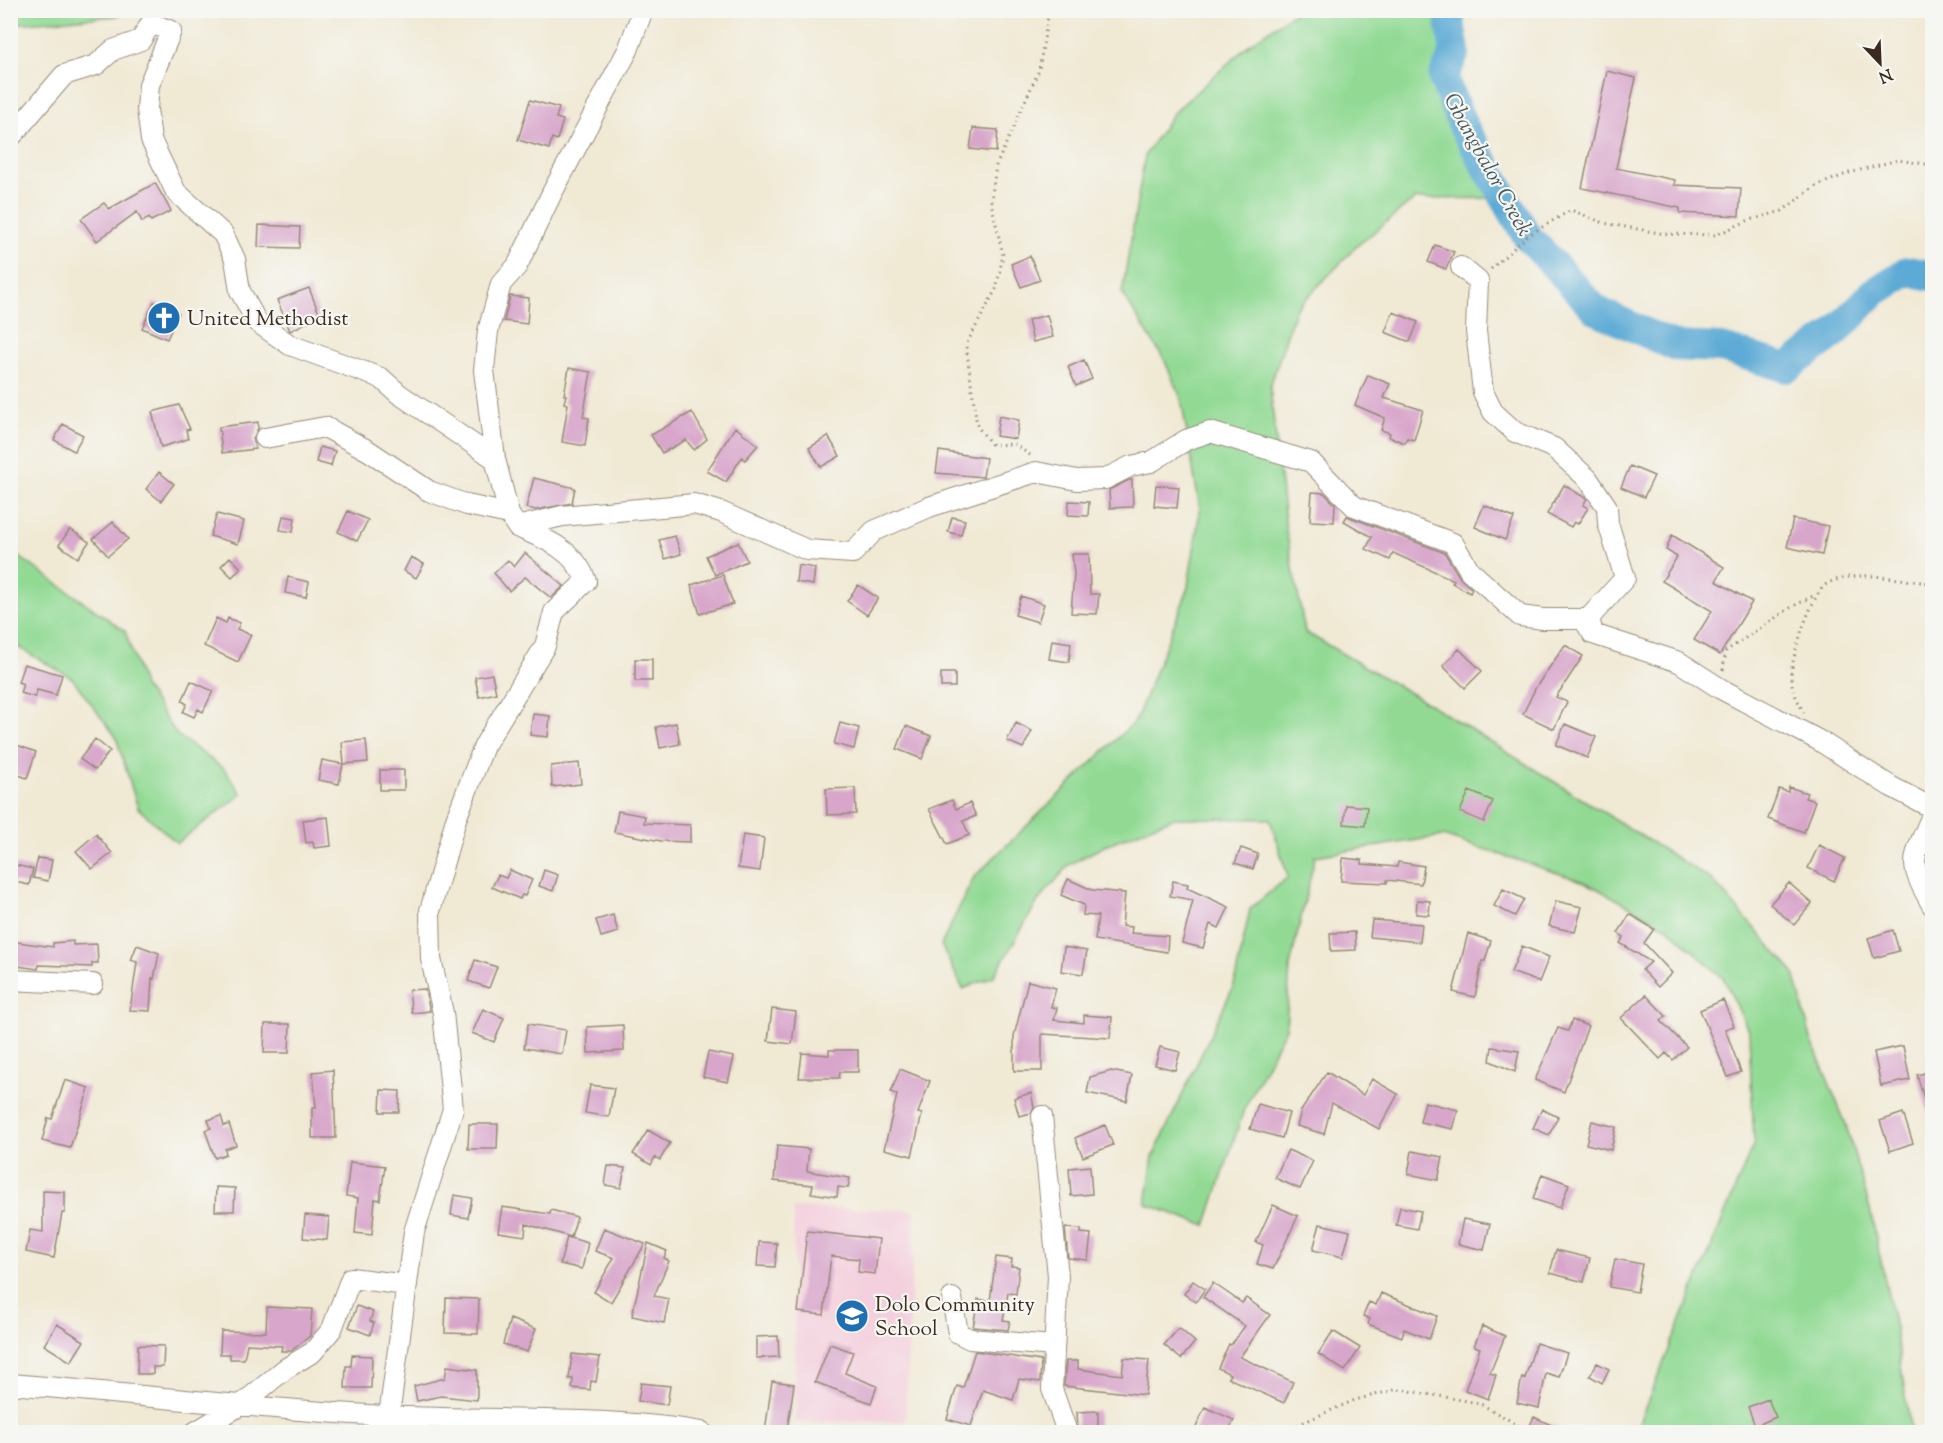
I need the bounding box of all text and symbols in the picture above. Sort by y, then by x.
north arrow [1850,33,1910,93]
text: N [1874,61,1895,88]
water label: Gbangbalor Creek [1434,88,1539,243]
church icon: United Methodist [146,300,182,336]
place label: United Methodist [187,305,348,335]
place label: Dolo Community School [875,1291,1036,1345]
school or university icon: Dolo Community School [834,1298,870,1334]

